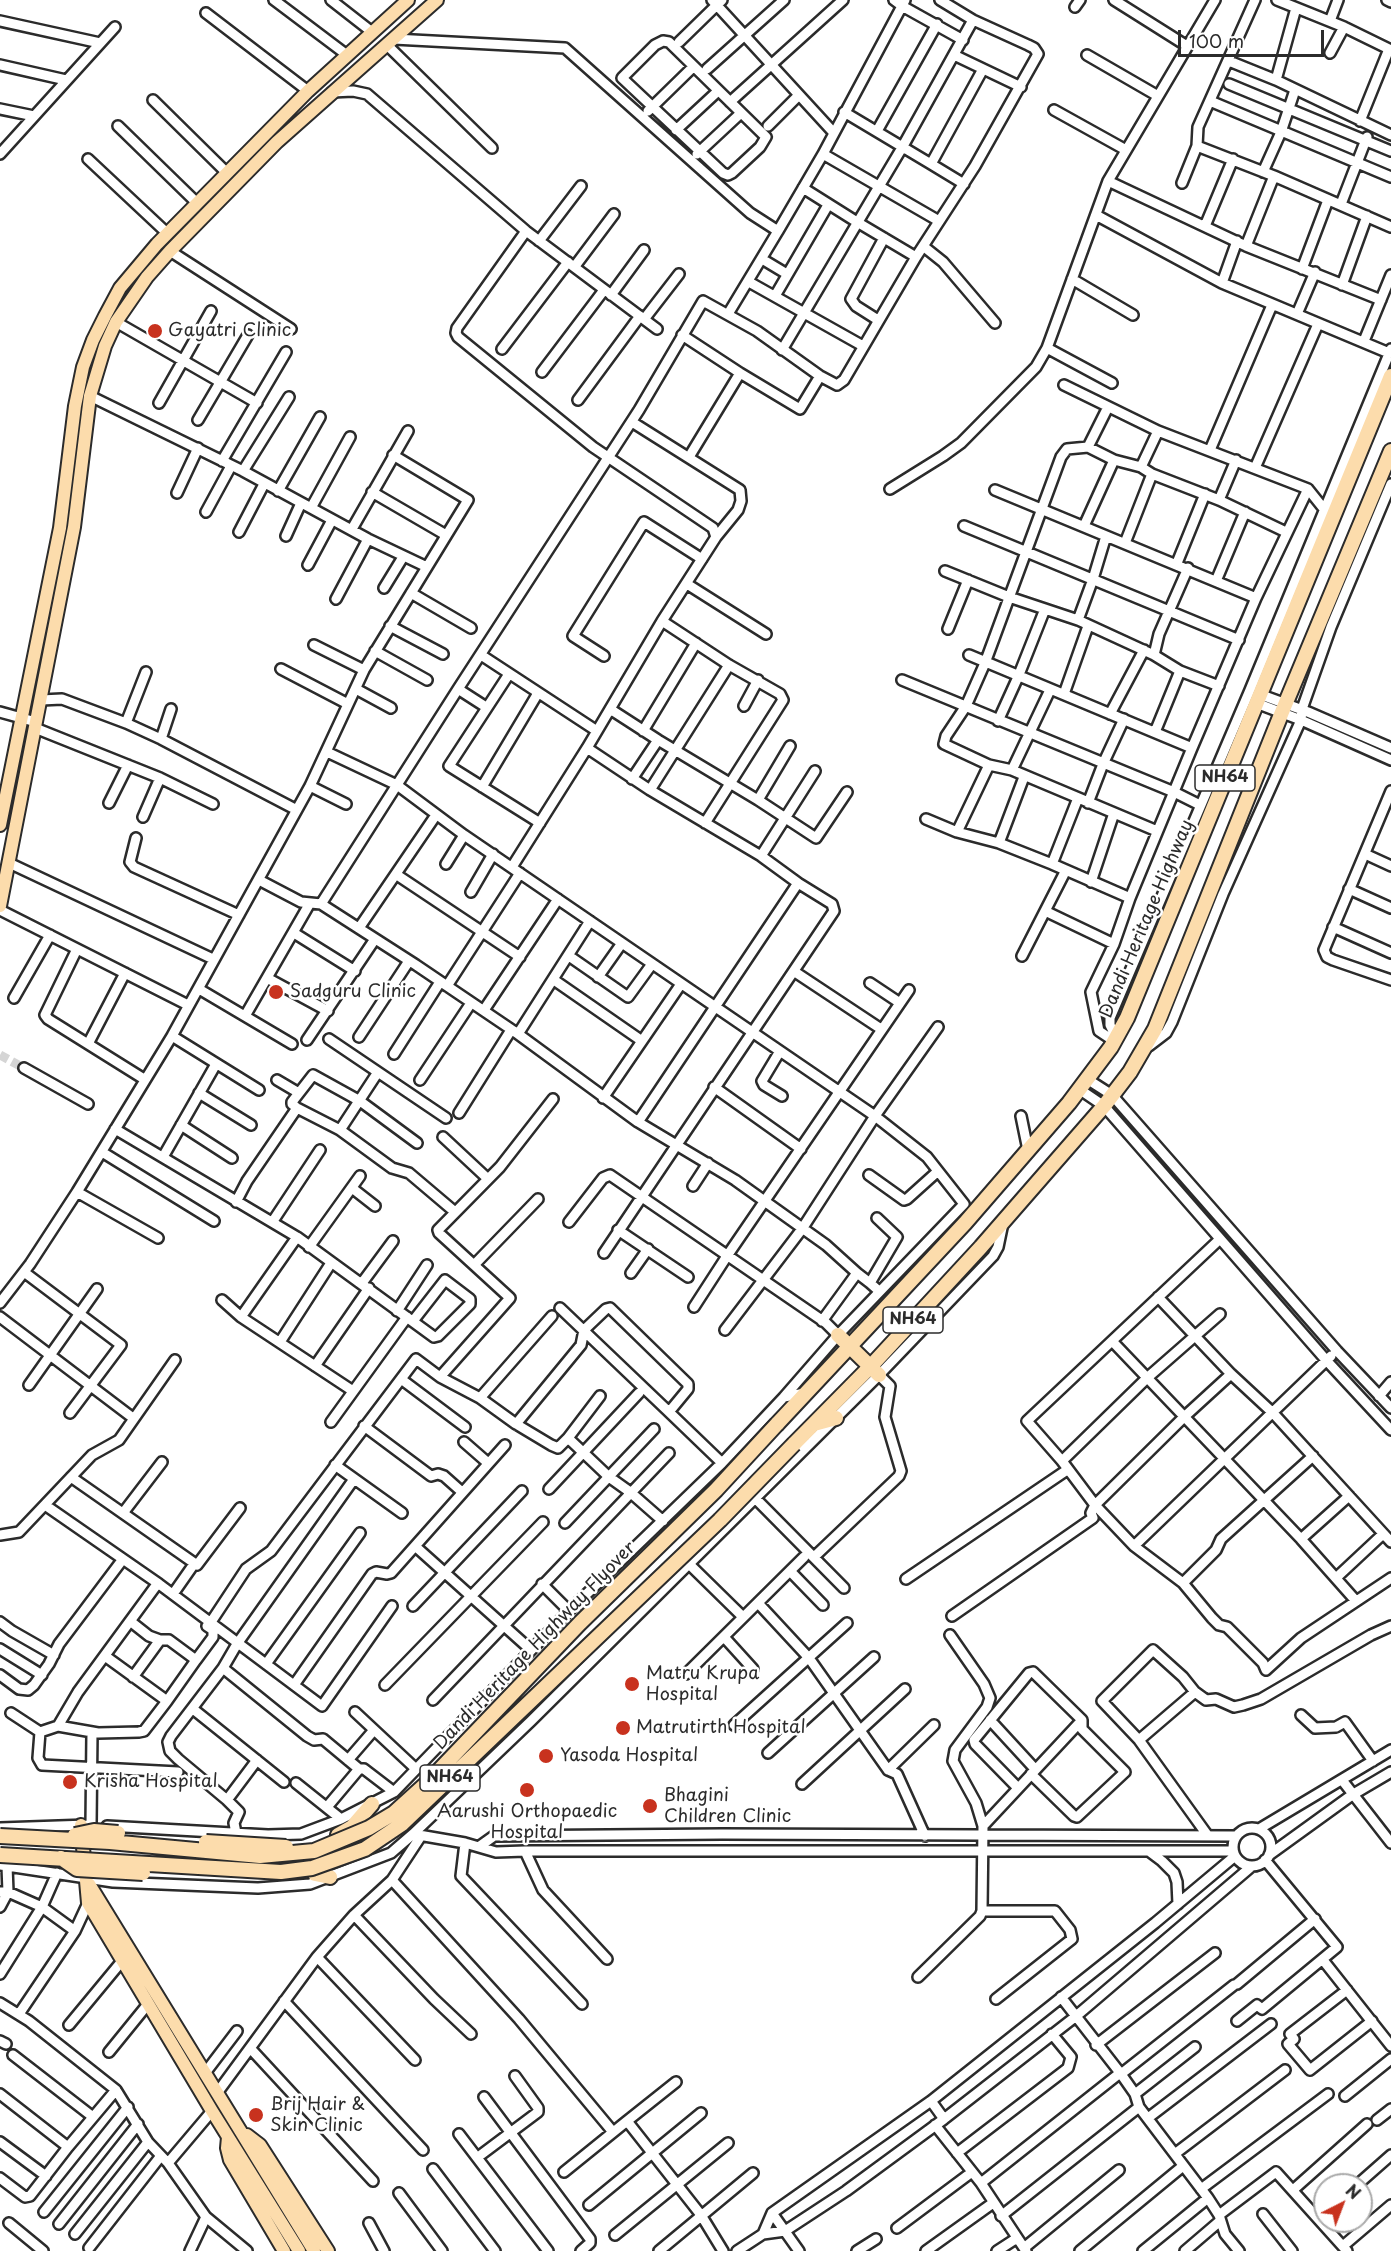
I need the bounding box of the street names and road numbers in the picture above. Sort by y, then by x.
road number: NH64 [1195,765,1255,791]
street label: Dandi Heritage Highway [1095,817,1199,1021]
road number: NH64 [883,1307,943,1333]
street label: Dandi Heritage Highway Flyover [430,1538,640,1754]
road number: NH64 [420,1765,480,1791]

